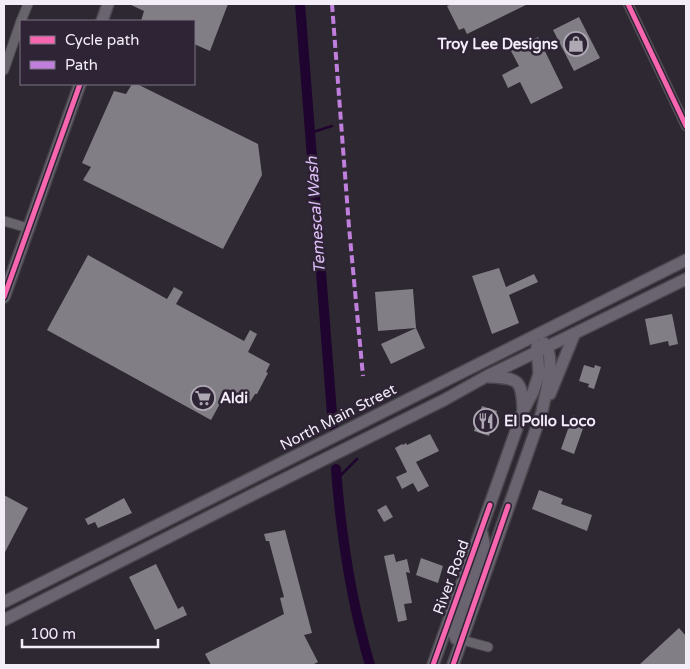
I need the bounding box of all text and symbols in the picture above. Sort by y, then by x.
legend [20,20,195,85]
text: Cycle path [65,31,139,49]
shop icon: Troy Lee Designs [563,31,589,57]
place label: Troy Lee Designs [437,35,558,54]
text: Path [65,56,98,74]
water label: Temescal Wash [302,155,330,274]
street label: North Main Street [277,380,399,454]
supermarket icon: Aldi [190,385,216,411]
place label: Aldi [220,389,248,407]
restaurant icon: El Pollo Loco [473,408,499,434]
place label: El Pollo Loco [504,412,596,430]
street label: River Road [429,537,473,617]
scale bar [22,616,159,648]
text: 100 m [30,625,76,643]

